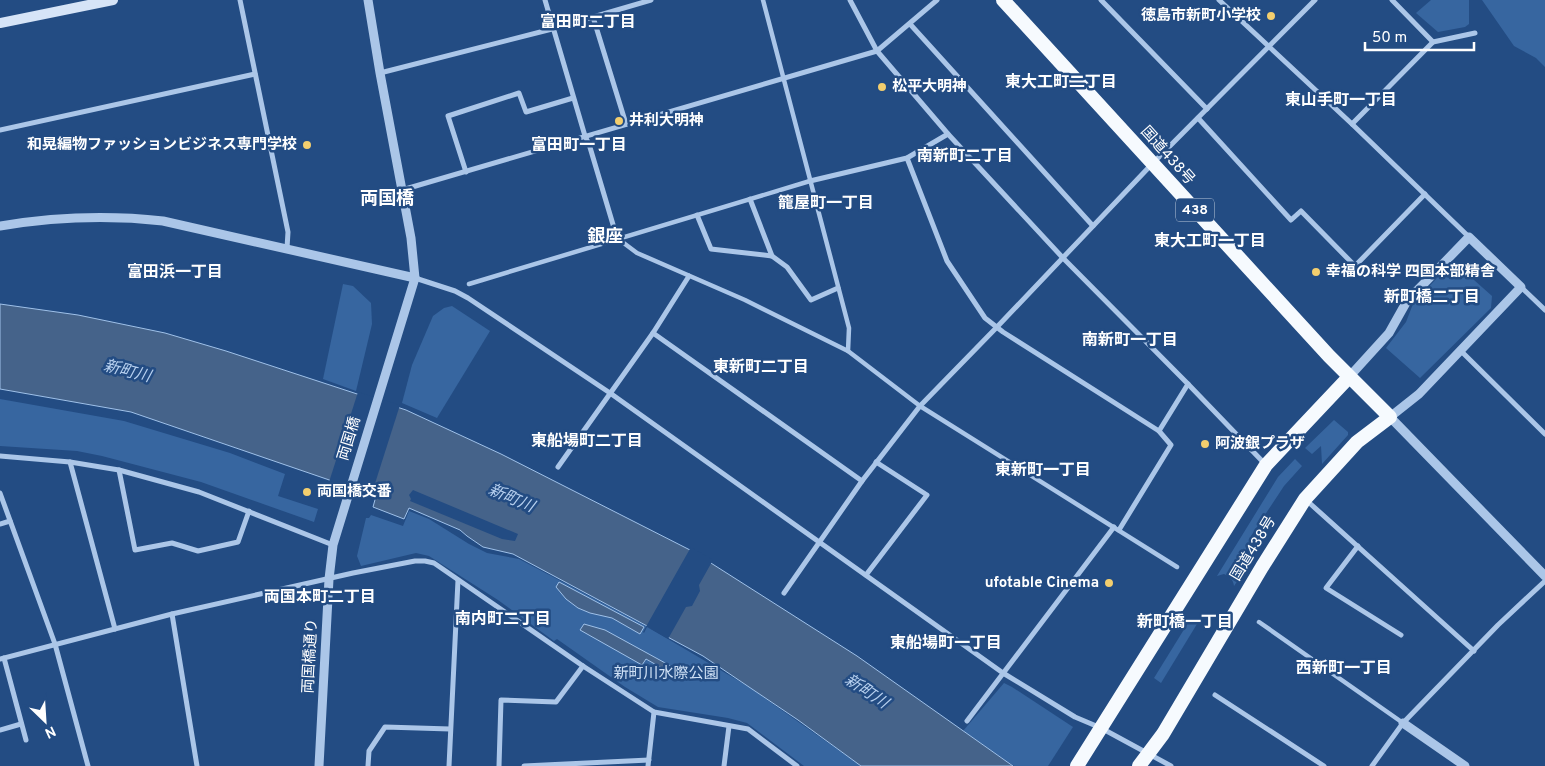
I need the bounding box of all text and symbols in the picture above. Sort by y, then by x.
place label: 徳島市新町小学校 [1141,6,1261,26]
marker: 徳島市新町小学校 [1265,10,1277,22]
district label: 富田町二丁目 [540,13,636,33]
scale bar [1365,20,1474,52]
text: 50 m [1372,29,1407,48]
district label: 東大工町二丁目 [1005,73,1117,93]
place label: 松平大明神 [892,77,967,97]
marker: 松平大明神 [876,81,888,93]
district label: 東山手町一丁目 [1285,91,1397,111]
place label: 井利大明神 [629,111,704,131]
marker: 井利大明神 [613,115,625,127]
street label: 国道438号 [1136,123,1198,189]
place label: 和晃編物ファッションビジネス専門学校 [27,136,297,155]
district label: 富田町一丁目 [531,136,627,156]
marker: 和晃編物ファッションビジネス専門学校 [301,139,313,151]
district label: 南新町二丁目 [917,147,1013,167]
district label: 両国橋 [360,188,414,211]
district label: 籠屋町一丁目 [778,194,874,214]
road number: 438 [1176,198,1214,222]
district label: 銀座 [587,226,623,249]
district label: 東大工町一丁目 [1154,232,1266,252]
place label: 幸福の科学 四国本部精舎 [1326,262,1496,282]
district label: 富田浜一丁目 [127,263,223,283]
marker: 幸福の科学 四国本部精舎 [1310,266,1322,278]
district label: 新町橋二丁目 [1384,288,1480,308]
district label: 南新町一丁目 [1082,331,1178,351]
water label: 新町川 [101,356,155,388]
district label: 東新町二丁目 [713,358,809,378]
street label: 両国橋 [334,415,366,463]
district label: 東船場町二丁目 [531,432,643,452]
place label: 阿波銀プラザ [1215,435,1305,454]
marker: 阿波銀プラザ [1199,438,1211,450]
district label: 東新町一丁目 [995,461,1091,481]
water label: 新町川 [485,480,539,518]
place label: 両国橋交番 [317,483,392,502]
marker: 両国橋交番 [301,486,313,498]
street label: 国道438号 [1227,513,1281,585]
place label: ufotable Cinema [985,574,1099,593]
marker: ufotable Cinema [1103,577,1115,589]
district label: 両国本町二丁目 [264,588,376,608]
district label: 南内町二丁目 [455,610,551,630]
district label: 新町橋一丁目 [1137,613,1233,633]
street label: 両国橋通り [300,618,322,694]
district label: 東船場町一丁目 [890,634,1002,654]
district label: 西新町一丁目 [1296,659,1392,679]
park label: 新町川水際公園 [613,665,719,684]
water label: 新町川 [841,670,893,715]
north arrow [20,696,70,746]
text: N [42,722,58,741]

